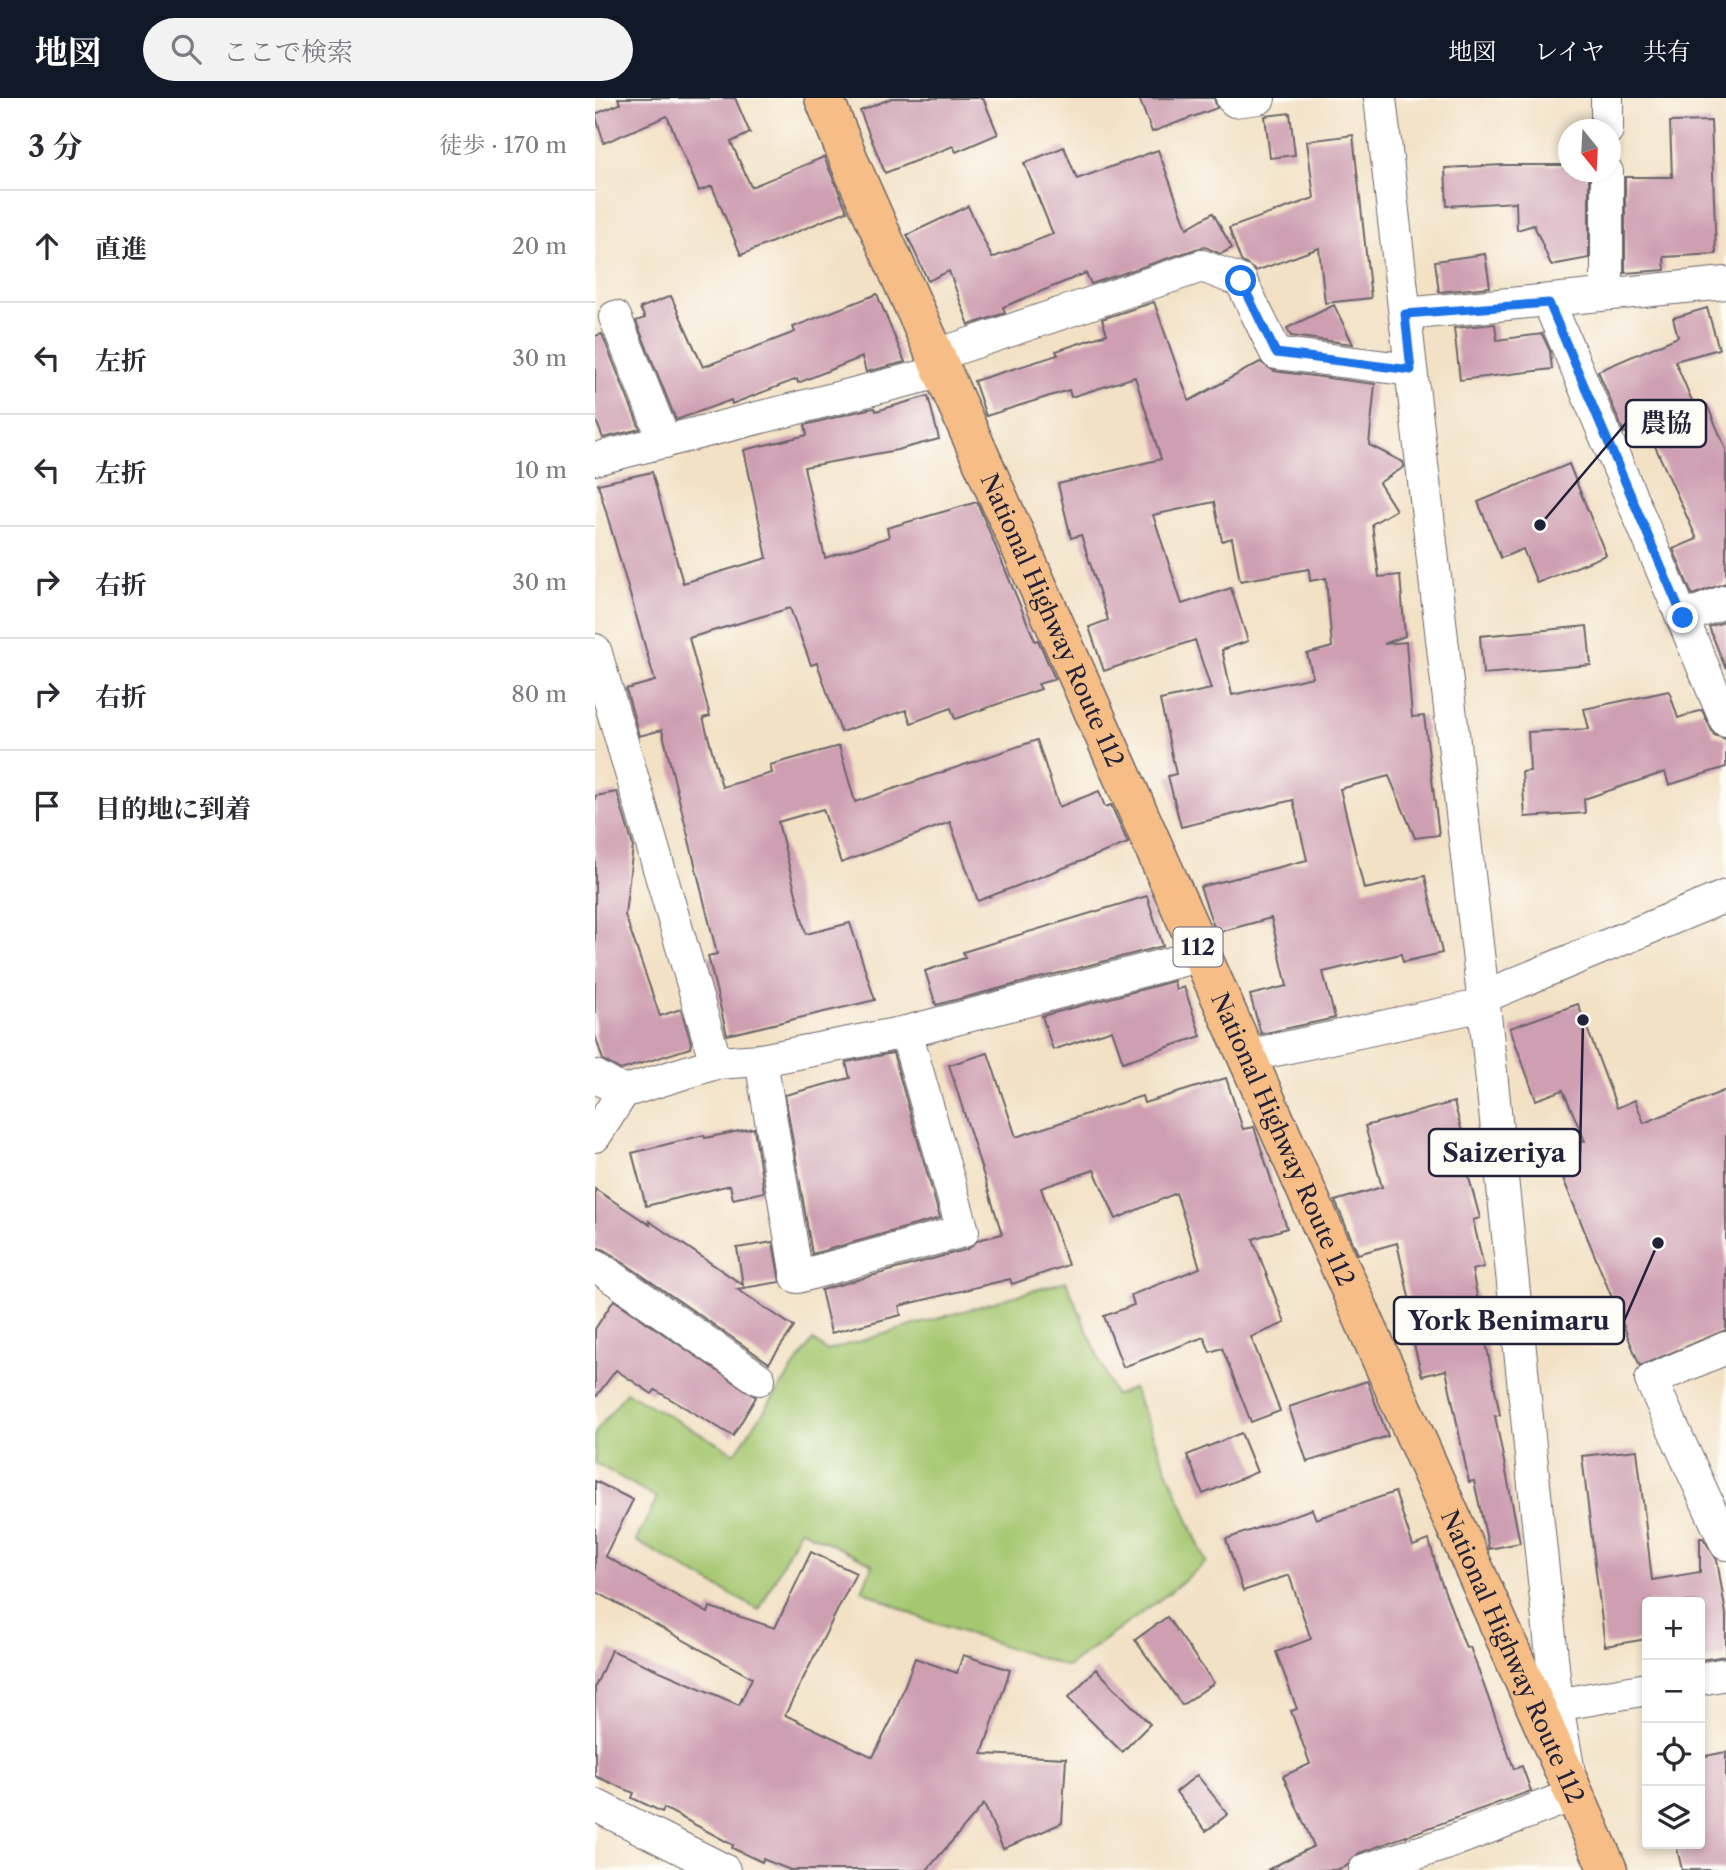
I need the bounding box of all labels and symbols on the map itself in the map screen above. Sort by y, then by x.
north arrow [1558,119,1621,182]
route start [1225,265,1256,296]
callout: 農協 [1626,400,1706,447]
text: 農協 [1640,407,1692,439]
street label: National Highway Route 112 [975,469,1131,771]
route end [1667,602,1698,633]
road number: 112 [1173,928,1223,967]
street label: National Highway Route 112 [1206,988,1361,1290]
callout: Saizeriya [1429,1129,1580,1176]
text: Saizeriya [1442,1137,1567,1169]
callout: York Benimaru [1394,1297,1624,1344]
text: York Benimaru [1407,1305,1610,1337]
street label: National Highway Route 112 [1435,1505,1591,1808]

